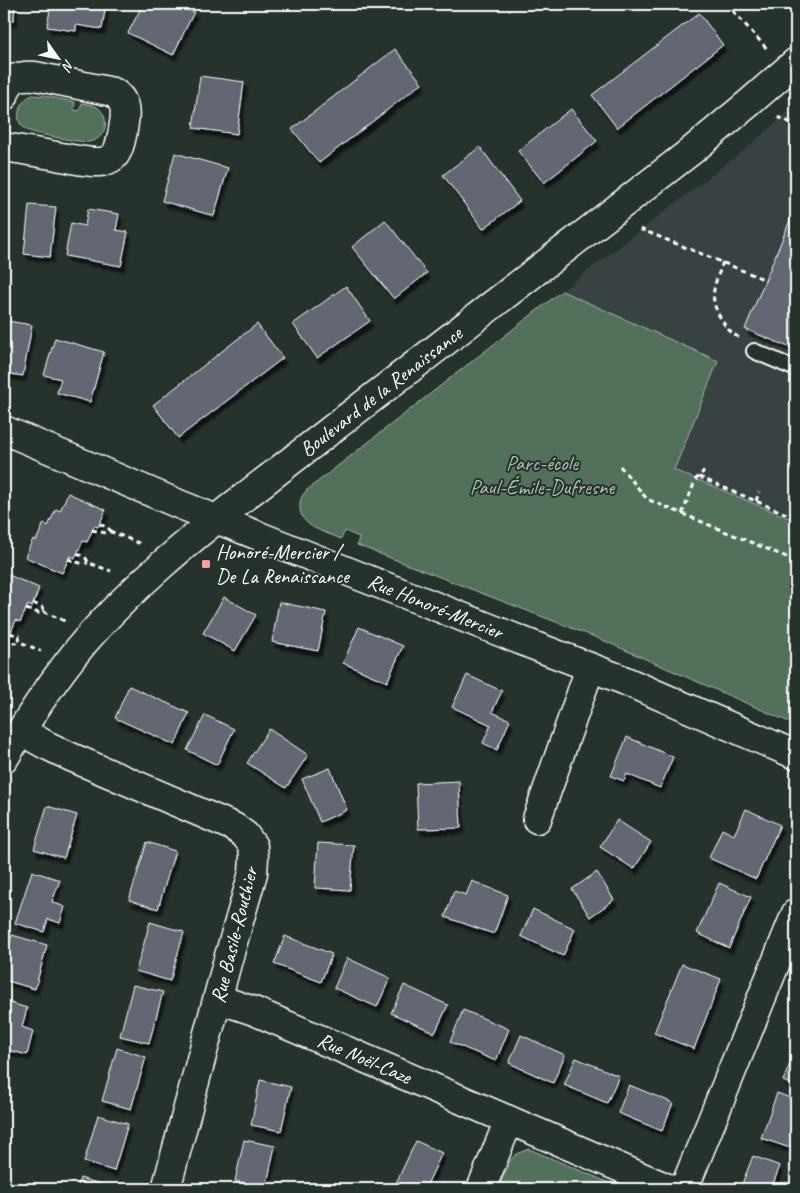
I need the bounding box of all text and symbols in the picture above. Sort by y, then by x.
north arrow [32,32,82,82]
text: N [58,57,78,75]
street label: Boulevard de la Renaissance [295,320,468,462]
park label: Parc-école Paul-Émile-Dufresne [470,450,616,500]
place label: Honoré-Mercier / De La Renaissance [216,539,351,589]
marker: Honoré-Mercier / De La Renaissance [200,558,212,570]
street label: Rue Honoré-Mercier [364,568,508,645]
street label: Rue Basile-Routhier [205,863,264,1006]
street label: Rue Noël-Caze [314,1027,416,1090]

